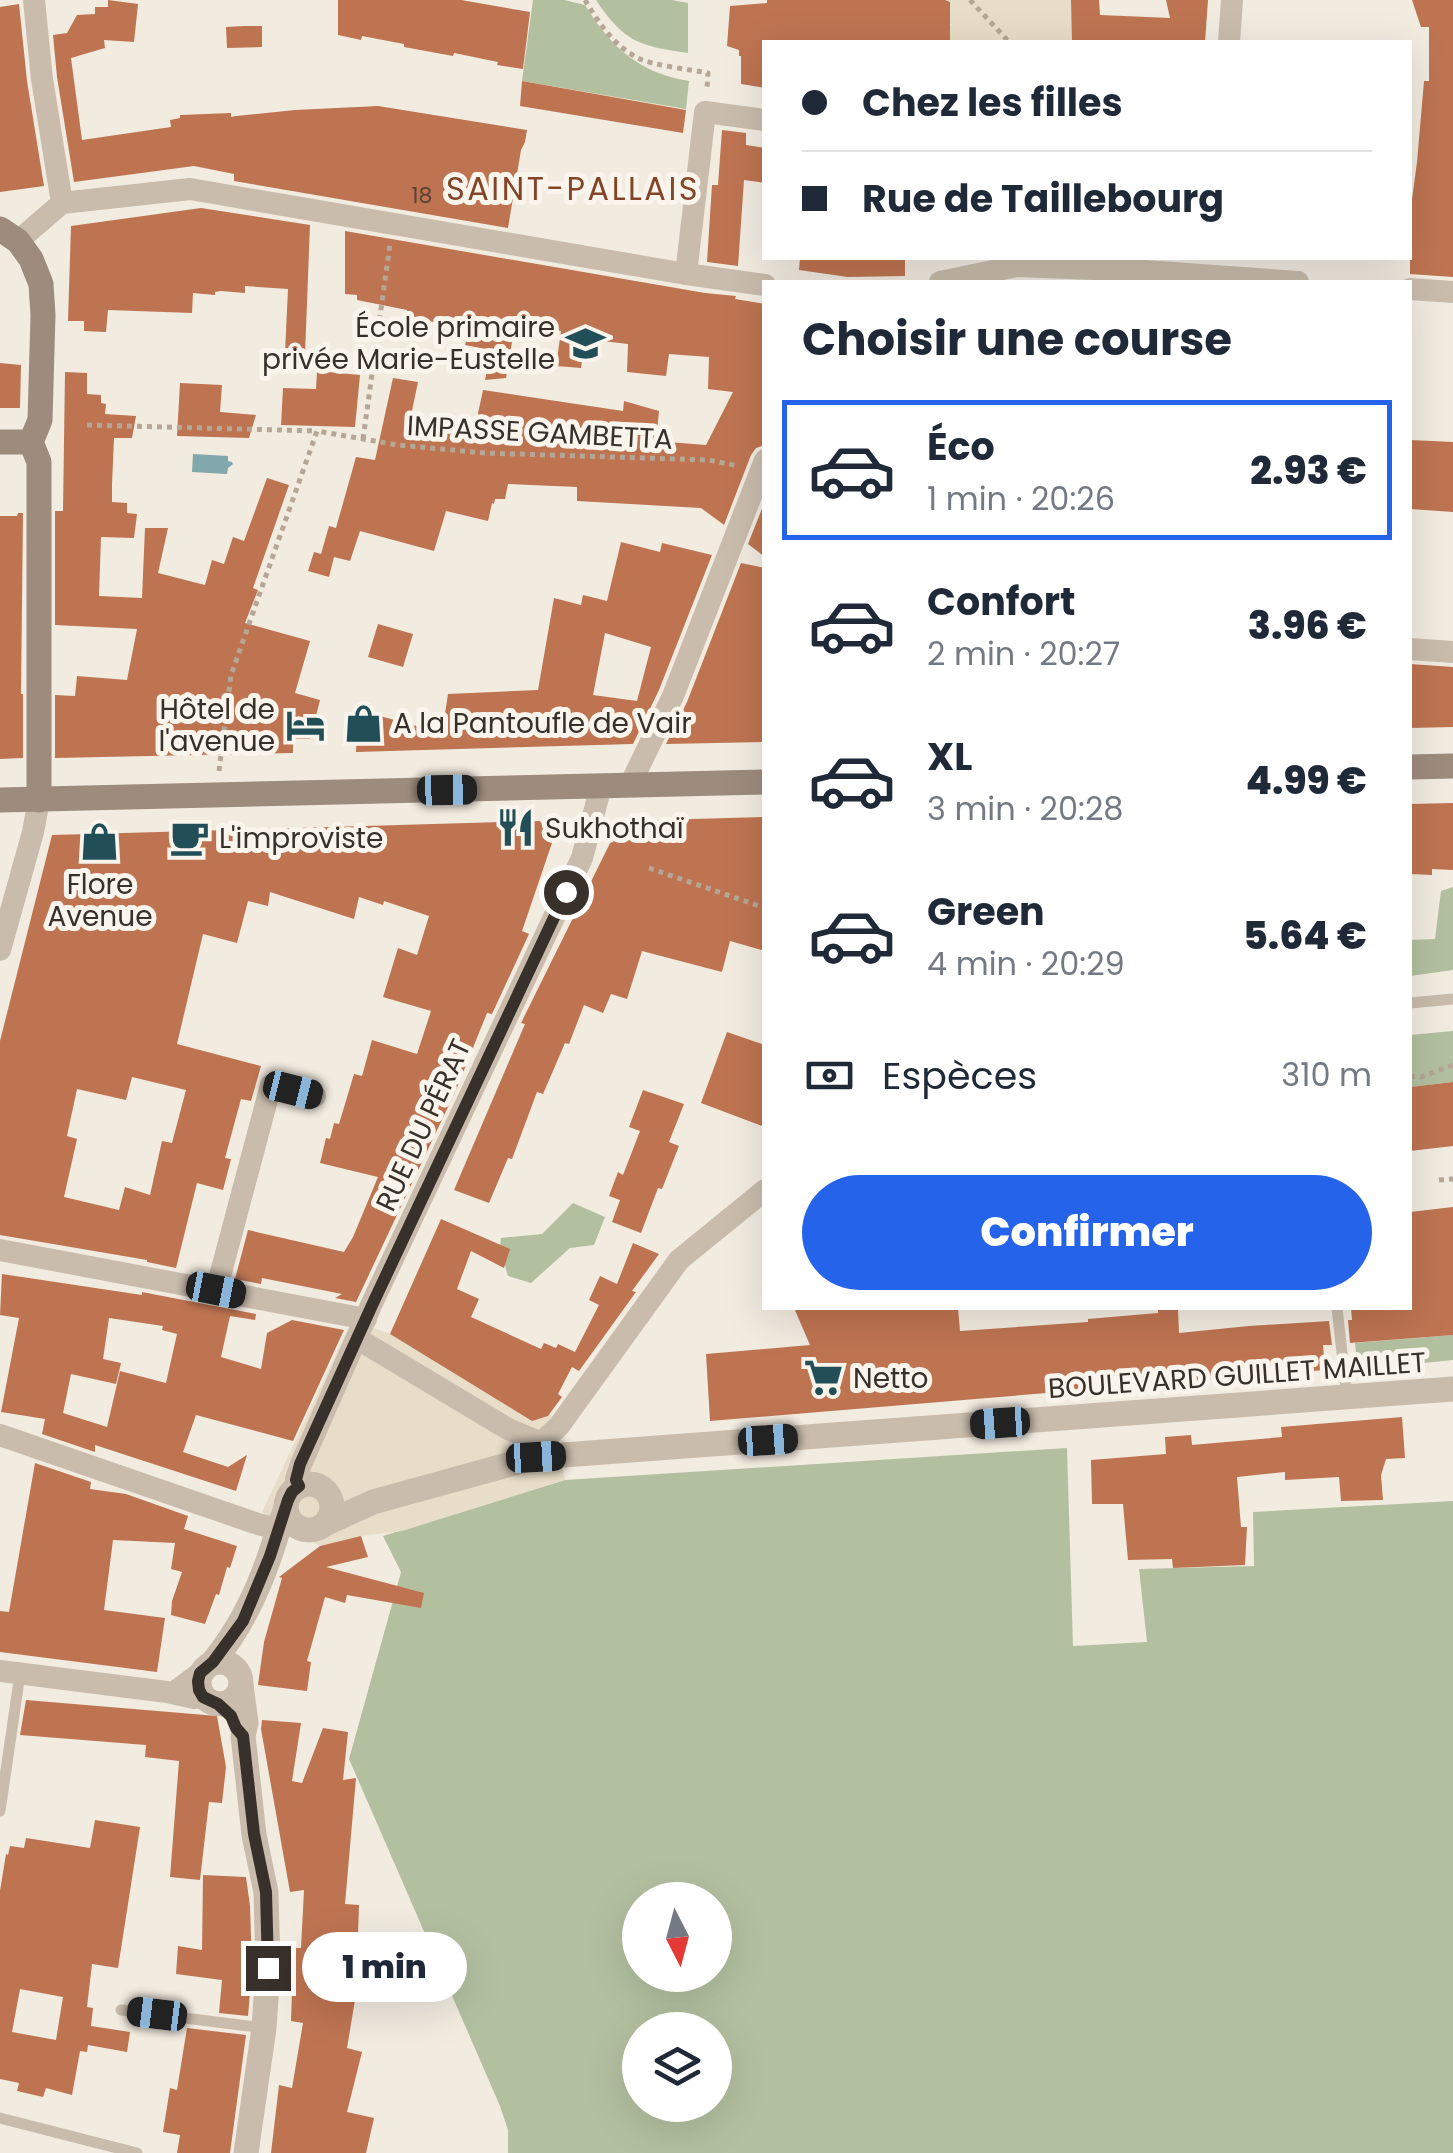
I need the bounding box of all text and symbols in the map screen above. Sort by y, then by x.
text: Chez les filles [862,76,1123,129]
district label: SAINT-PALLAIS [446,166,700,211]
text: Rue de Taillebourg [862,172,1224,225]
house number: 18 [412,180,432,211]
place label: École primaire privée Marie-Eustelle [262,308,555,379]
text: Choisir une course [802,308,1232,371]
school or university icon: École primaire privée Marie-Eustelle [564,322,606,364]
street label: IMPASSE GAMBETTA [406,406,674,459]
text: Éco [927,420,995,473]
icon: car [807,425,897,515]
text: 2.93 € [1250,444,1367,497]
text: 1 min · 20:26 [927,476,1115,521]
text: Confort [927,575,1075,628]
icon: car [807,580,897,670]
text: 3.96 € [1248,599,1367,652]
text: 2 min · 20:27 [927,631,1120,676]
place label: Hôtel de l'avenue [158,690,275,761]
shop icon: A la Pantoufle de Vair [342,702,384,744]
hotel icon: Hôtel de l'avenue [284,704,326,746]
place label: A la Pantoufle de Vair [393,704,692,743]
text: XL [927,730,972,783]
icon: car [807,735,897,825]
text: 4.99 € [1246,754,1367,807]
car [417,774,477,806]
text: 3 min · 20:28 [927,786,1123,831]
restaurant icon: Sukhothaï [494,807,536,849]
place label: Sukhothaï [545,809,685,848]
cafe icon: L'improviste [168,817,210,859]
place label: L'improviste [219,819,383,858]
shop icon: Flore Avenue [79,821,121,863]
place label: Flore Avenue [47,865,153,936]
route start [544,870,589,915]
text: Green [927,885,1045,938]
icon: car [807,890,897,980]
text: 5.64 € [1243,909,1367,962]
text: 4 min · 20:29 [927,941,1125,986]
street label: RUE DU PÉRAT [367,1033,480,1218]
icon: cash [802,1048,857,1103]
text: Espèces [882,1049,1037,1102]
text: 310 m [1281,1052,1372,1097]
car [260,1068,326,1112]
button: Confirmer [802,1175,1372,1290]
car [184,1270,248,1310]
street label: BOULEVARD GUILLET MAILLET [1047,1343,1427,1408]
supermarket icon: Netto [802,1357,844,1399]
place label: Netto [853,1359,928,1398]
car [969,1406,1031,1440]
car [737,1423,799,1457]
car [505,1440,567,1474]
north arrow [622,1882,732,1992]
map controls [622,1882,732,2122]
callout: 1 min [303,1933,468,2003]
text: 1 min [342,1944,427,1989]
route end [246,1946,291,1991]
car [125,1995,189,2033]
button: layers [622,2012,732,2122]

